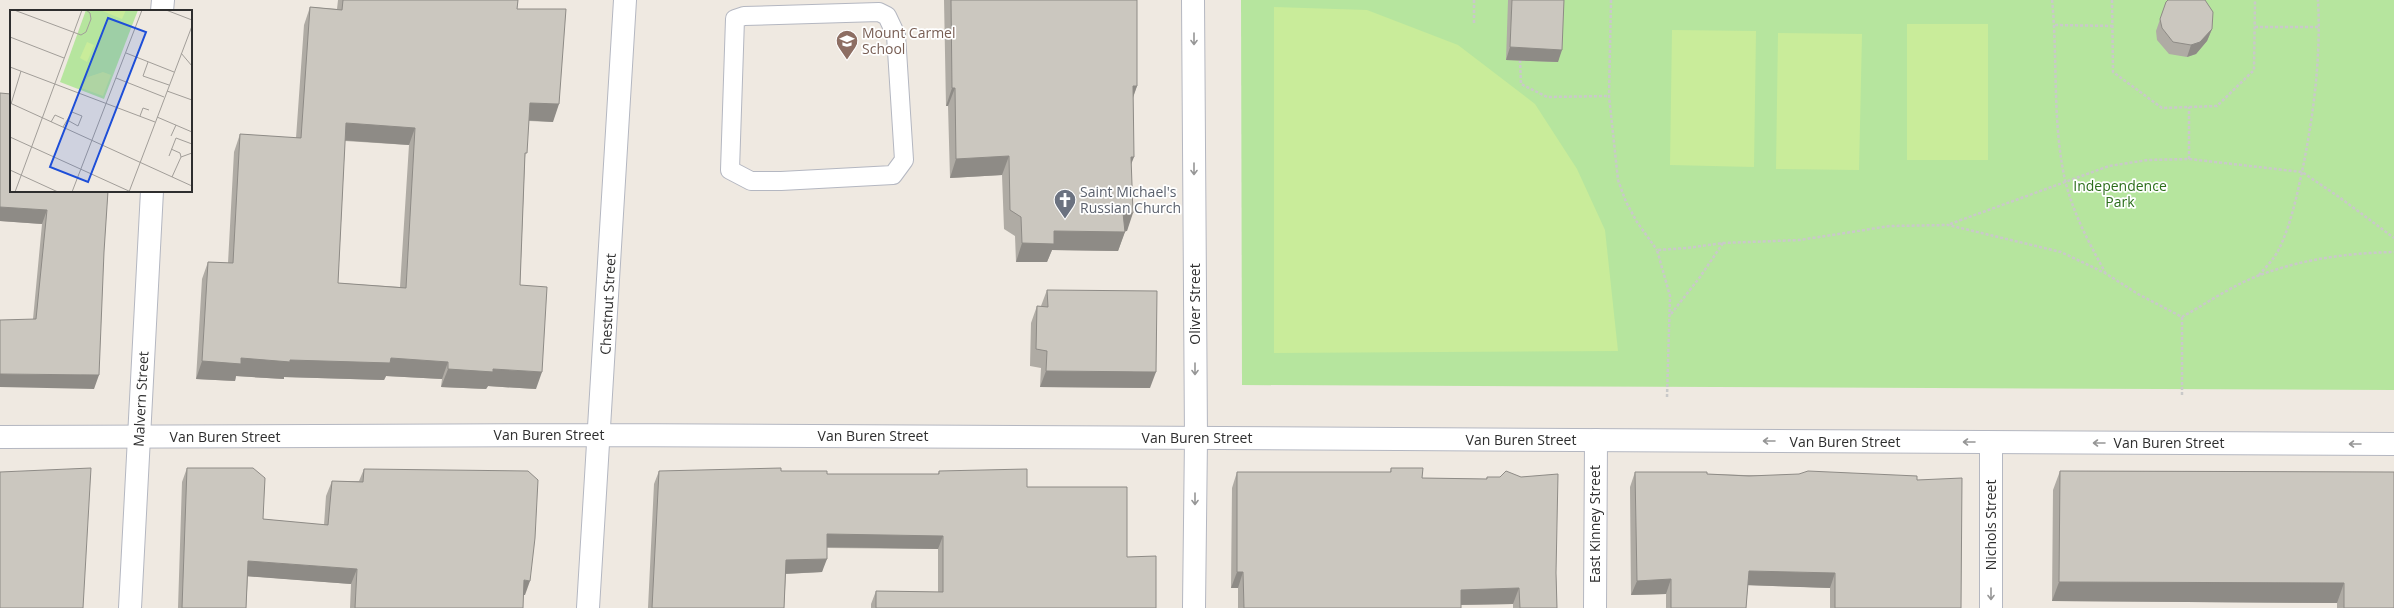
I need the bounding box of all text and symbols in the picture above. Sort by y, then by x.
inset map [10,10,192,192]
place label: Mount Carmel School [862,23,956,58]
school or university icon: Mount Carmel School [834,28,860,61]
one-way arrow [1190,32,1198,45]
one-way arrow [1190,162,1198,175]
park label: Independence Park [2073,176,2167,211]
place label: Saint Michael's Russian Church [1080,182,1181,217]
church icon: Saint Michael's Russian Church [1052,187,1078,220]
street label: Chestnut Street [595,253,620,355]
street label: Oliver Street [1185,263,1204,345]
street label: Malvern Street [129,351,152,447]
one-way arrow [1191,362,1199,375]
street label: Van Buren Street [494,425,604,444]
street label: Van Buren Street [818,426,928,445]
street label: Van Buren Street [170,427,280,446]
street label: Van Buren Street [1142,428,1252,447]
street label: Van Buren Street [1466,430,1576,449]
street label: Van Buren Street [1790,432,1900,451]
street label: Van Buren Street [2114,433,2224,452]
one-way arrow [1763,437,1776,445]
one-way arrow [1963,438,1976,446]
one-way arrow [2093,439,2106,447]
one-way arrow [2349,440,2362,448]
street label: East Kinney Street [1585,465,1604,583]
street label: Nichols Street [1981,480,2000,570]
one-way arrow [1191,492,1199,505]
one-way arrow [1987,587,1995,600]

